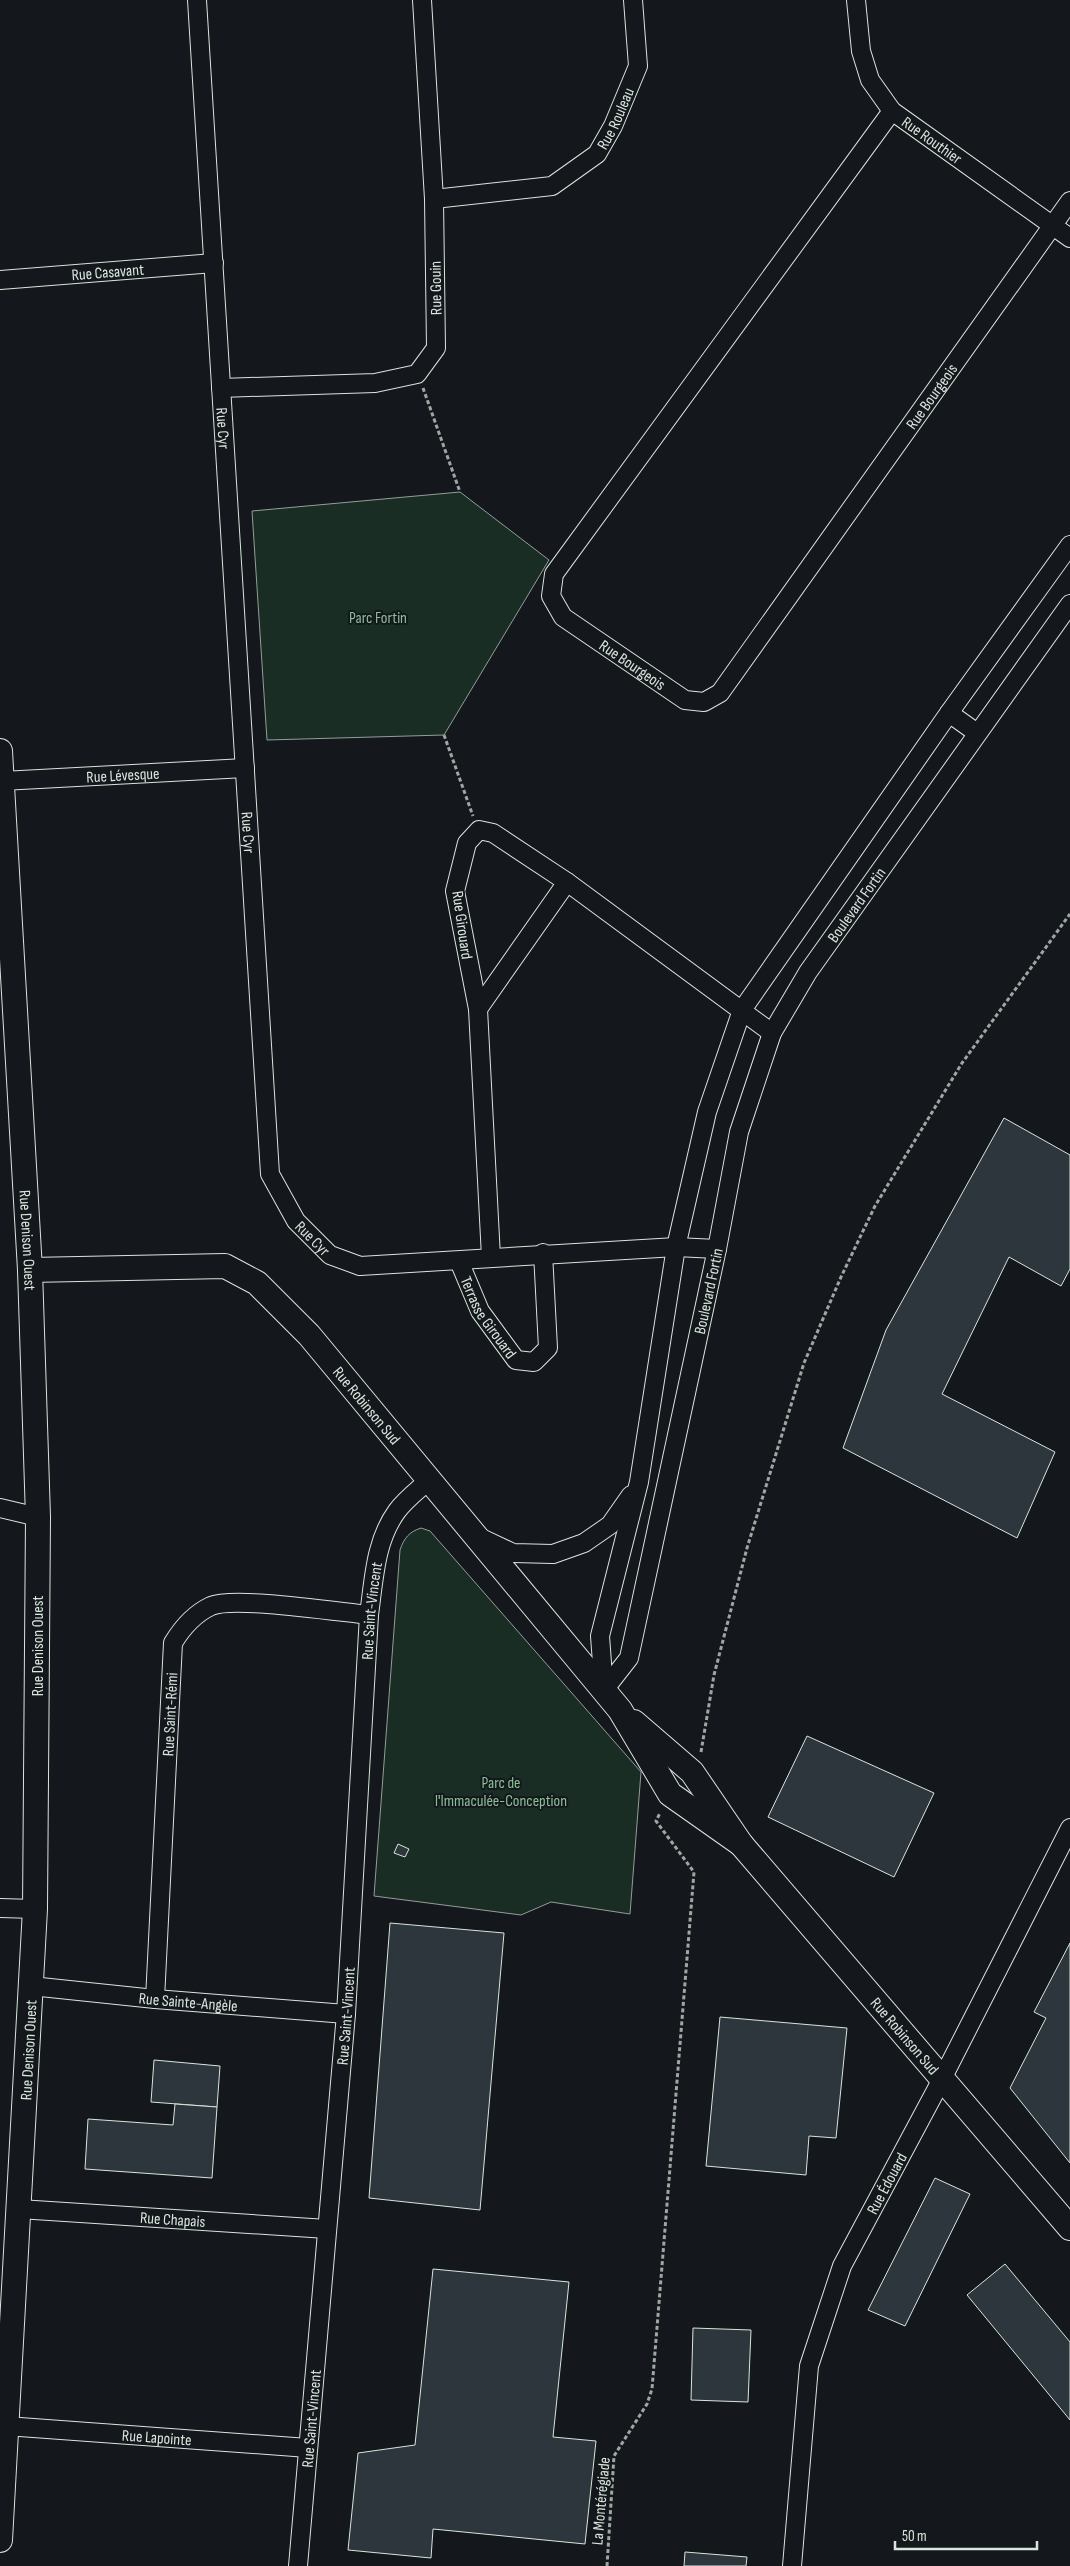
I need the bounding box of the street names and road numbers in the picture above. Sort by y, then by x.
street label: Rue Rouleau [594,85,639,153]
street label: Rue Routhier [898,113,965,169]
street label: Rue Casavant [71,261,145,285]
street label: Rue Gouin [427,261,446,315]
street label: Rue Bourgeois [903,360,962,433]
street label: Rue Cyr [211,407,233,450]
street label: Rue Bourgeois [595,636,669,695]
street label: Rue Lévesque [86,765,160,787]
street label: Rue Cyr [236,811,258,854]
street label: Boulevard Fortin [824,864,890,947]
street label: Rue Girouard [447,890,476,961]
street label: Rue Denison Ouest [14,1189,39,1291]
street label: Rue Cyr [291,1218,334,1261]
street label: Boulevard Fortin [691,1247,728,1336]
street label: Terrasse Girouard [456,1274,520,1363]
street label: Rue Robinson Sud [328,1363,404,1449]
street label: Rue Saint-Vincent [358,1561,387,1660]
street label: Rue Denison Ouest [29,1596,48,1696]
street label: Rue Saint-Rémi [159,1672,182,1757]
street label: Rue Saint-Vincent [334,1967,360,2066]
street label: Rue Sainte-Angèle [138,1989,238,2016]
street label: Rue Robinson Sud [866,1994,942,2079]
street label: Rue Denison Ouest [17,1999,42,2101]
street label: Rue Édouard [864,2150,912,2218]
street label: Rue Chapais [139,2209,206,2232]
street label: Rue Saint-Vincent [299,2369,326,2468]
street label: Rue Lapointe [121,2426,192,2450]
street label: La Montérégiade [588,2456,615,2546]

